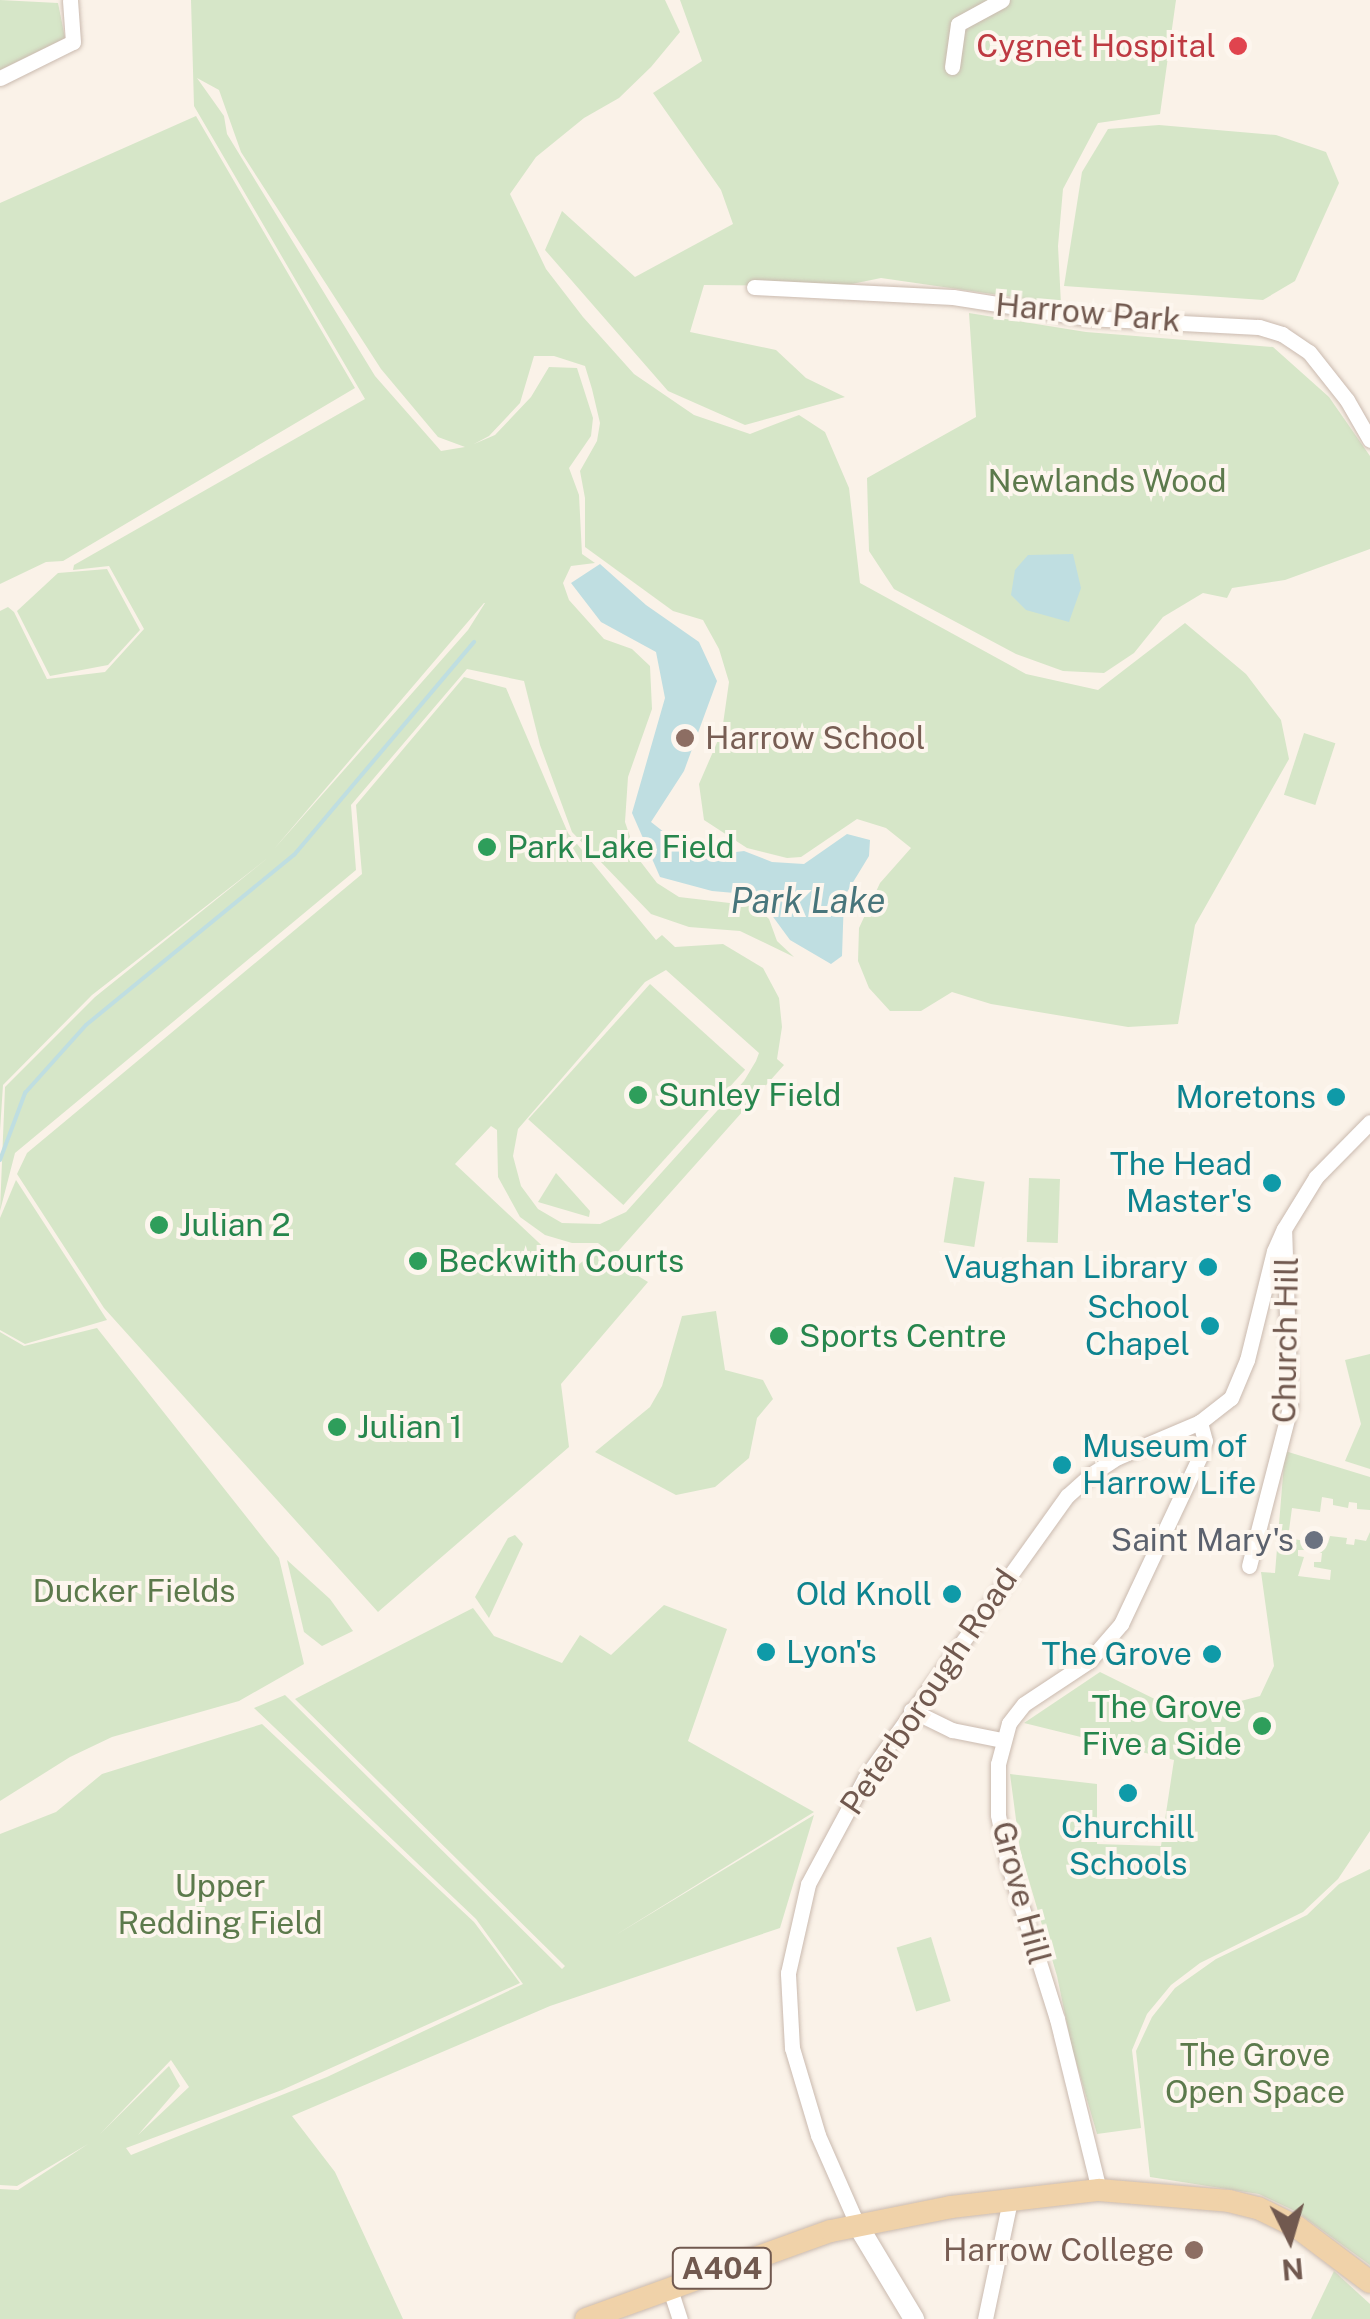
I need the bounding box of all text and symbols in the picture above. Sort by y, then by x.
place label: Cygnet Hospital [976,27,1216,65]
marker: Cygnet Hospital [1225,33,1251,59]
street label: Harrow Park [994,286,1182,340]
park label: Newlands Wood [987,462,1227,500]
place label: Harrow School [705,719,925,757]
marker: Harrow School [674,727,696,749]
place label: Park Lake Field [507,828,735,866]
marker: Park Lake Field [476,836,498,858]
water label: Park Lake [730,880,886,922]
place label: Sunley Field [658,1076,841,1114]
place label: Moretons [1176,1078,1316,1116]
marker: Sunley Field [627,1084,649,1106]
marker: Moretons [1325,1086,1347,1108]
place label: The Head Master's [1110,1146,1252,1221]
marker: The Head Master's [1261,1172,1283,1194]
place label: Julian 2 [179,1206,291,1244]
marker: Julian 2 [148,1214,170,1236]
place label: Beckwith Courts [438,1242,684,1280]
place label: Vaughan Library [944,1248,1188,1286]
marker: Beckwith Courts [407,1250,429,1272]
marker: Vaughan Library [1197,1256,1219,1278]
street label: Church Hill [1265,1256,1307,1424]
place label: School Chapel [1085,1289,1190,1364]
marker: School Chapel [1199,1315,1221,1337]
place label: Sports Centre [799,1317,1007,1355]
marker: Sports Centre [768,1325,790,1347]
place label: Julian 1 [357,1408,463,1446]
marker: Julian 1 [326,1416,348,1438]
place label: Museum of Harrow Life [1082,1428,1256,1503]
marker: Museum of Harrow Life [1051,1454,1073,1476]
place label: Saint Mary's [1111,1521,1294,1559]
marker: Saint Mary's [1303,1529,1325,1551]
street label: Peterborough Road [833,1562,1025,1822]
park label: Ducker Fields [33,1572,235,1610]
place label: Old Knoll [796,1575,932,1613]
marker: Old Knoll [941,1583,963,1605]
place label: Lyon's [786,1633,877,1671]
place label: The Grove [1041,1635,1192,1673]
marker: Lyon's [755,1641,777,1663]
marker: The Grove [1201,1643,1223,1665]
place label: The Grove Five a Side [1081,1689,1242,1764]
marker: The Grove Five a Side [1251,1715,1273,1737]
marker: Churchill Schools [1117,1782,1139,1804]
place label: Churchill Schools [1061,1809,1195,1884]
street label: Grove Hill [983,1817,1059,1969]
park label: Upper Redding Field [118,1868,322,1943]
park label: The Grove Open Space [1165,2037,1345,2112]
north arrow [1240,2189,1340,2289]
place label: Harrow College [943,2231,1174,2269]
marker: Harrow College [1183,2239,1205,2261]
road number: A404 [670,2243,774,2293]
text: N [1280,2252,1305,2287]

